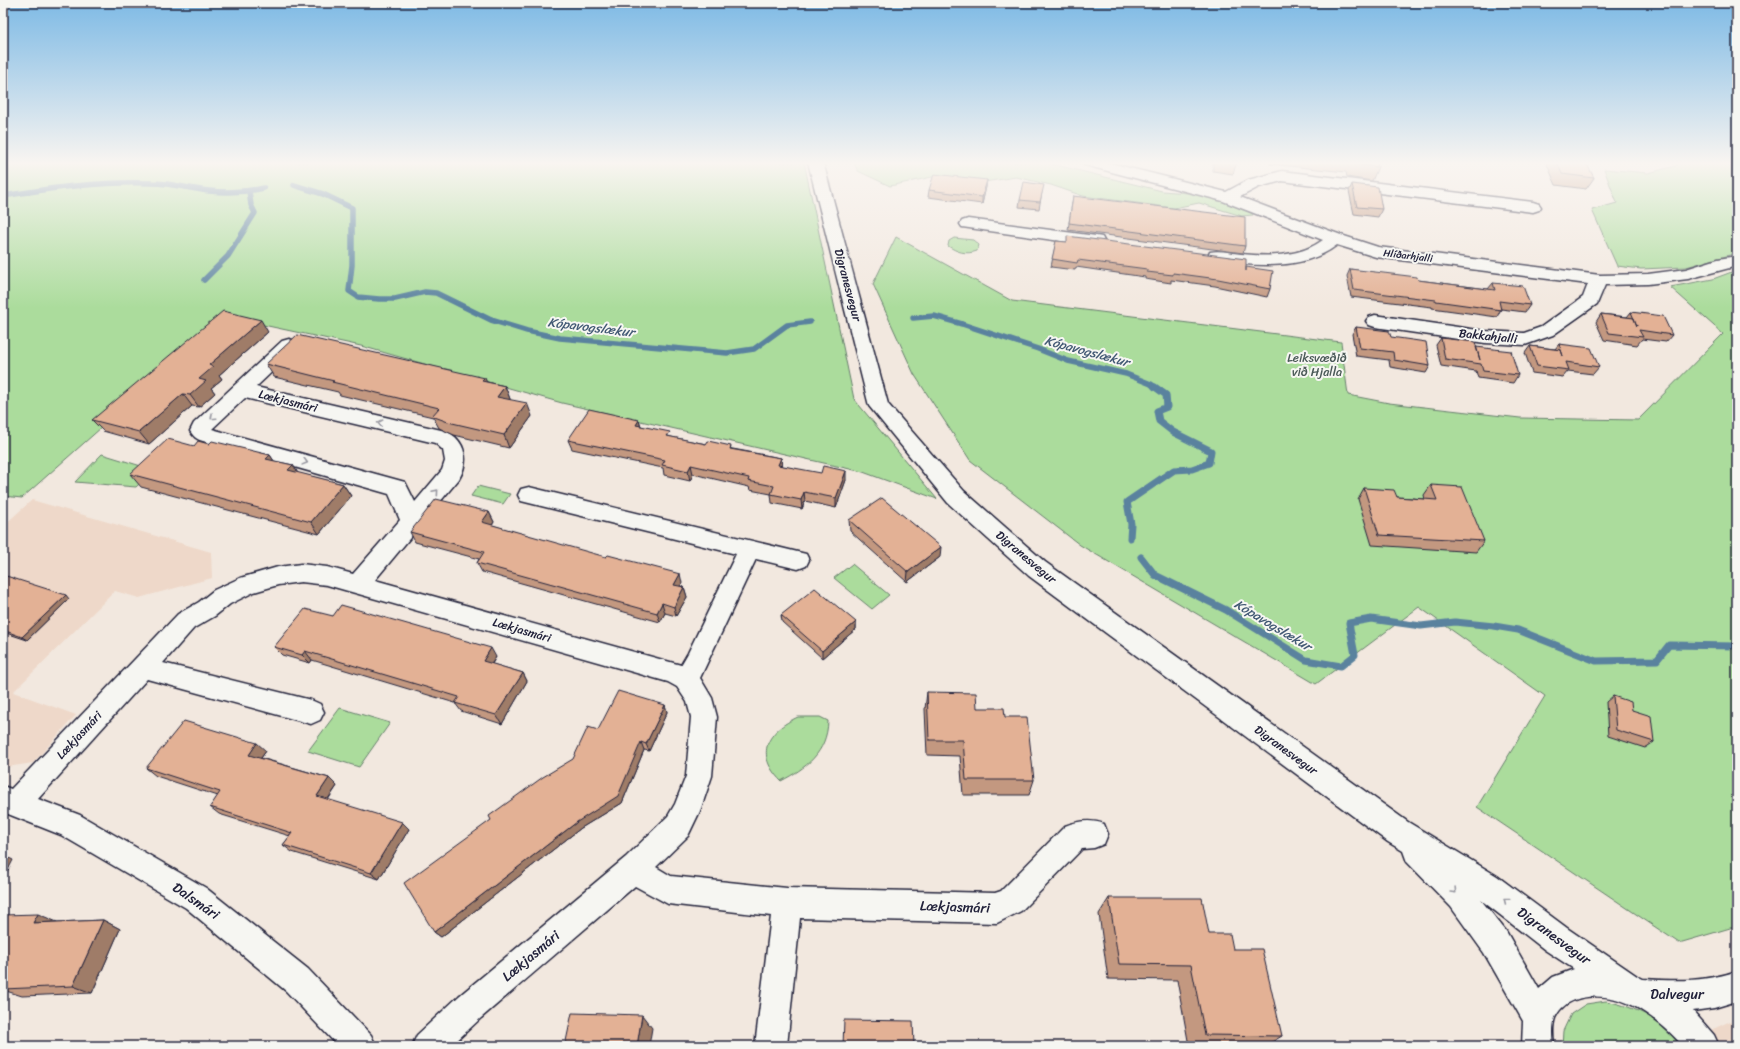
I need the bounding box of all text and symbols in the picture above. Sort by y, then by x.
street label: Hlíðarhjalli [1382,244,1434,268]
street label: Digranesvegur [828,246,869,325]
water label: Kópavogslækur [547,310,638,344]
street label: Bakkahjalli [1458,322,1519,350]
water label: Kópavogslækur [1042,329,1134,374]
park label: Leiksvæðið við Hjalla [1287,347,1347,383]
street label: Lækjasmári [256,383,320,419]
one-way arrow [210,412,217,419]
one-way arrow [377,419,384,428]
one-way arrow [302,458,308,466]
one-way arrow [432,489,439,497]
street label: Digranesvegur [990,525,1062,590]
water label: Kópavogslækur [1230,593,1318,659]
street label: Lækjasmári [490,611,555,649]
street label: Lækjasmári [50,705,108,764]
street label: Digranesvegur [1249,719,1323,781]
street label: Dalsmári [167,875,226,927]
one-way arrow [1450,886,1457,894]
street label: Lækjasmári [920,893,992,921]
one-way arrow [1503,898,1510,905]
street label: Digranesvegur [1512,900,1598,972]
street label: Lækjasmári [496,923,567,988]
street label: Dalvegur [1650,982,1705,1007]

